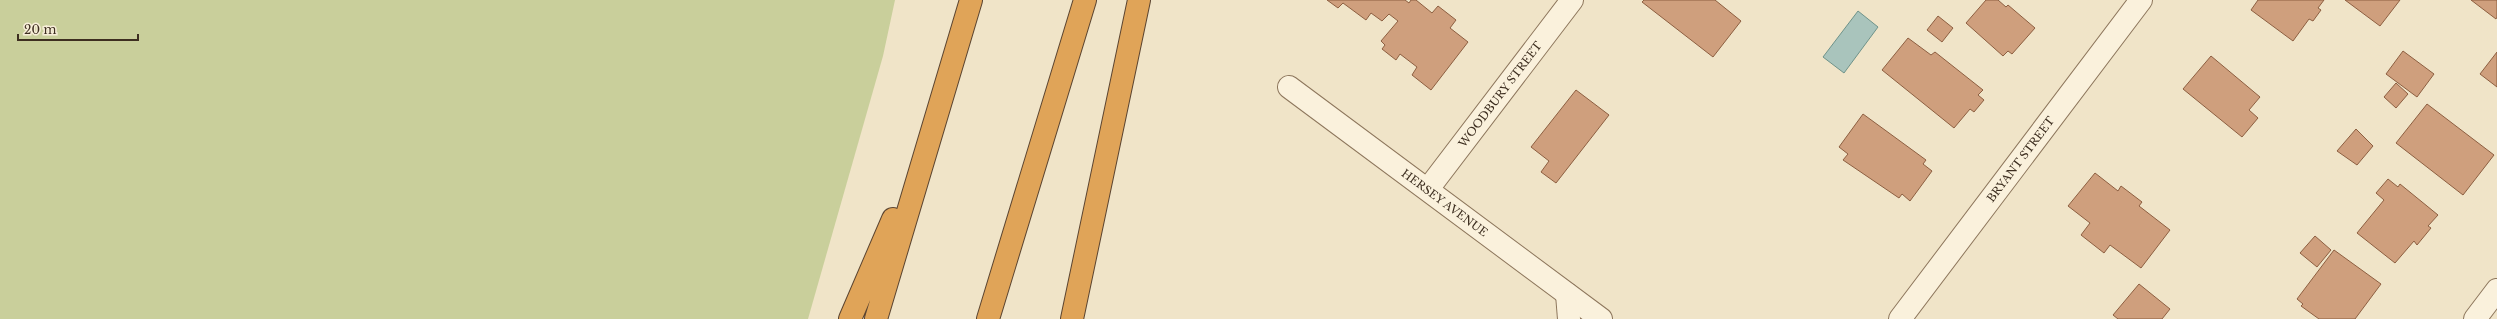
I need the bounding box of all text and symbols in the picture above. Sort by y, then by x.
scale bar [18,16,138,42]
text: 20 m [24,22,56,37]
street label: WOODBURY STREET [1455,39,1545,151]
street label: BRYANT STREET [1984,114,2057,205]
street label: HERSEY AVENUE [1399,166,1491,239]

